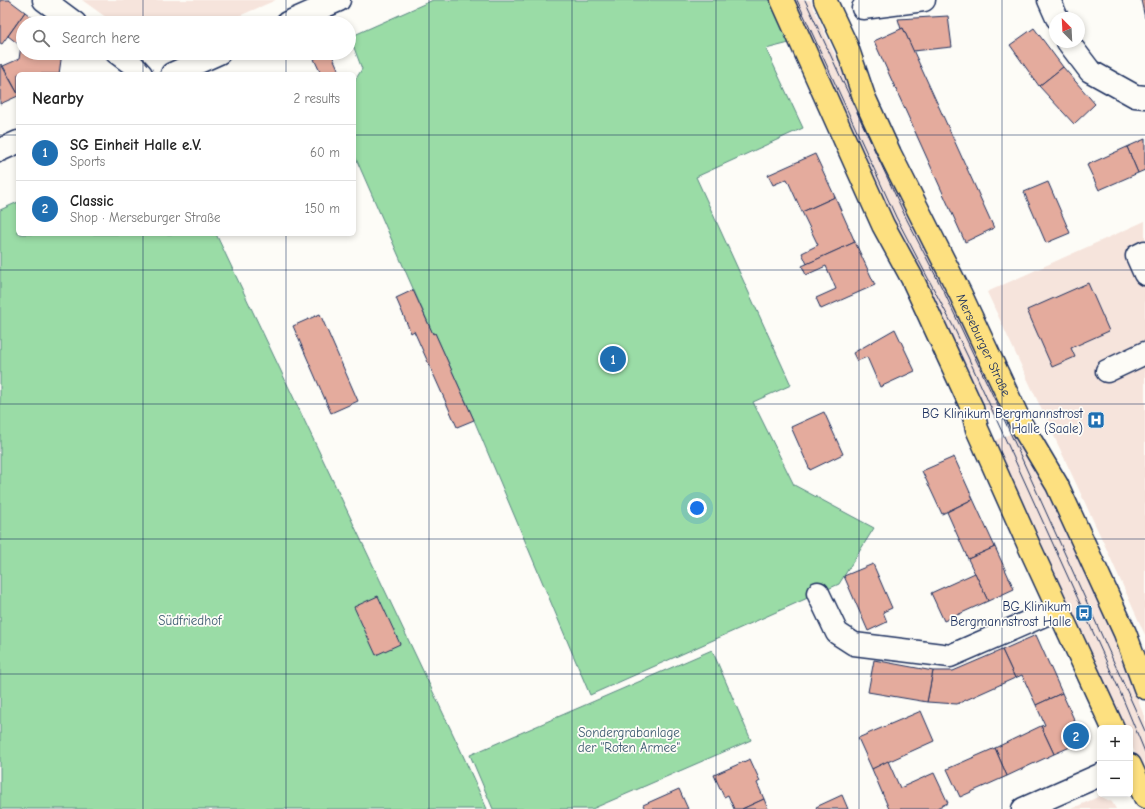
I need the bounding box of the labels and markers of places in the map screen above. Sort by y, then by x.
pin: 1 [600,344,626,374]
place label: BG Klinikum Bergmannstrost Halle (Saale) [922,406,1084,436]
hospital icon: BG Klinikum Bergmannstrost Halle (Saale) [1086,410,1106,430]
place label: BG Klinikum Bergmannstrost Halle [950,599,1071,629]
bus stop icon: BG Klinikum Bergmannstrost Halle [1074,603,1094,623]
pin: 2 [1063,721,1089,751]

